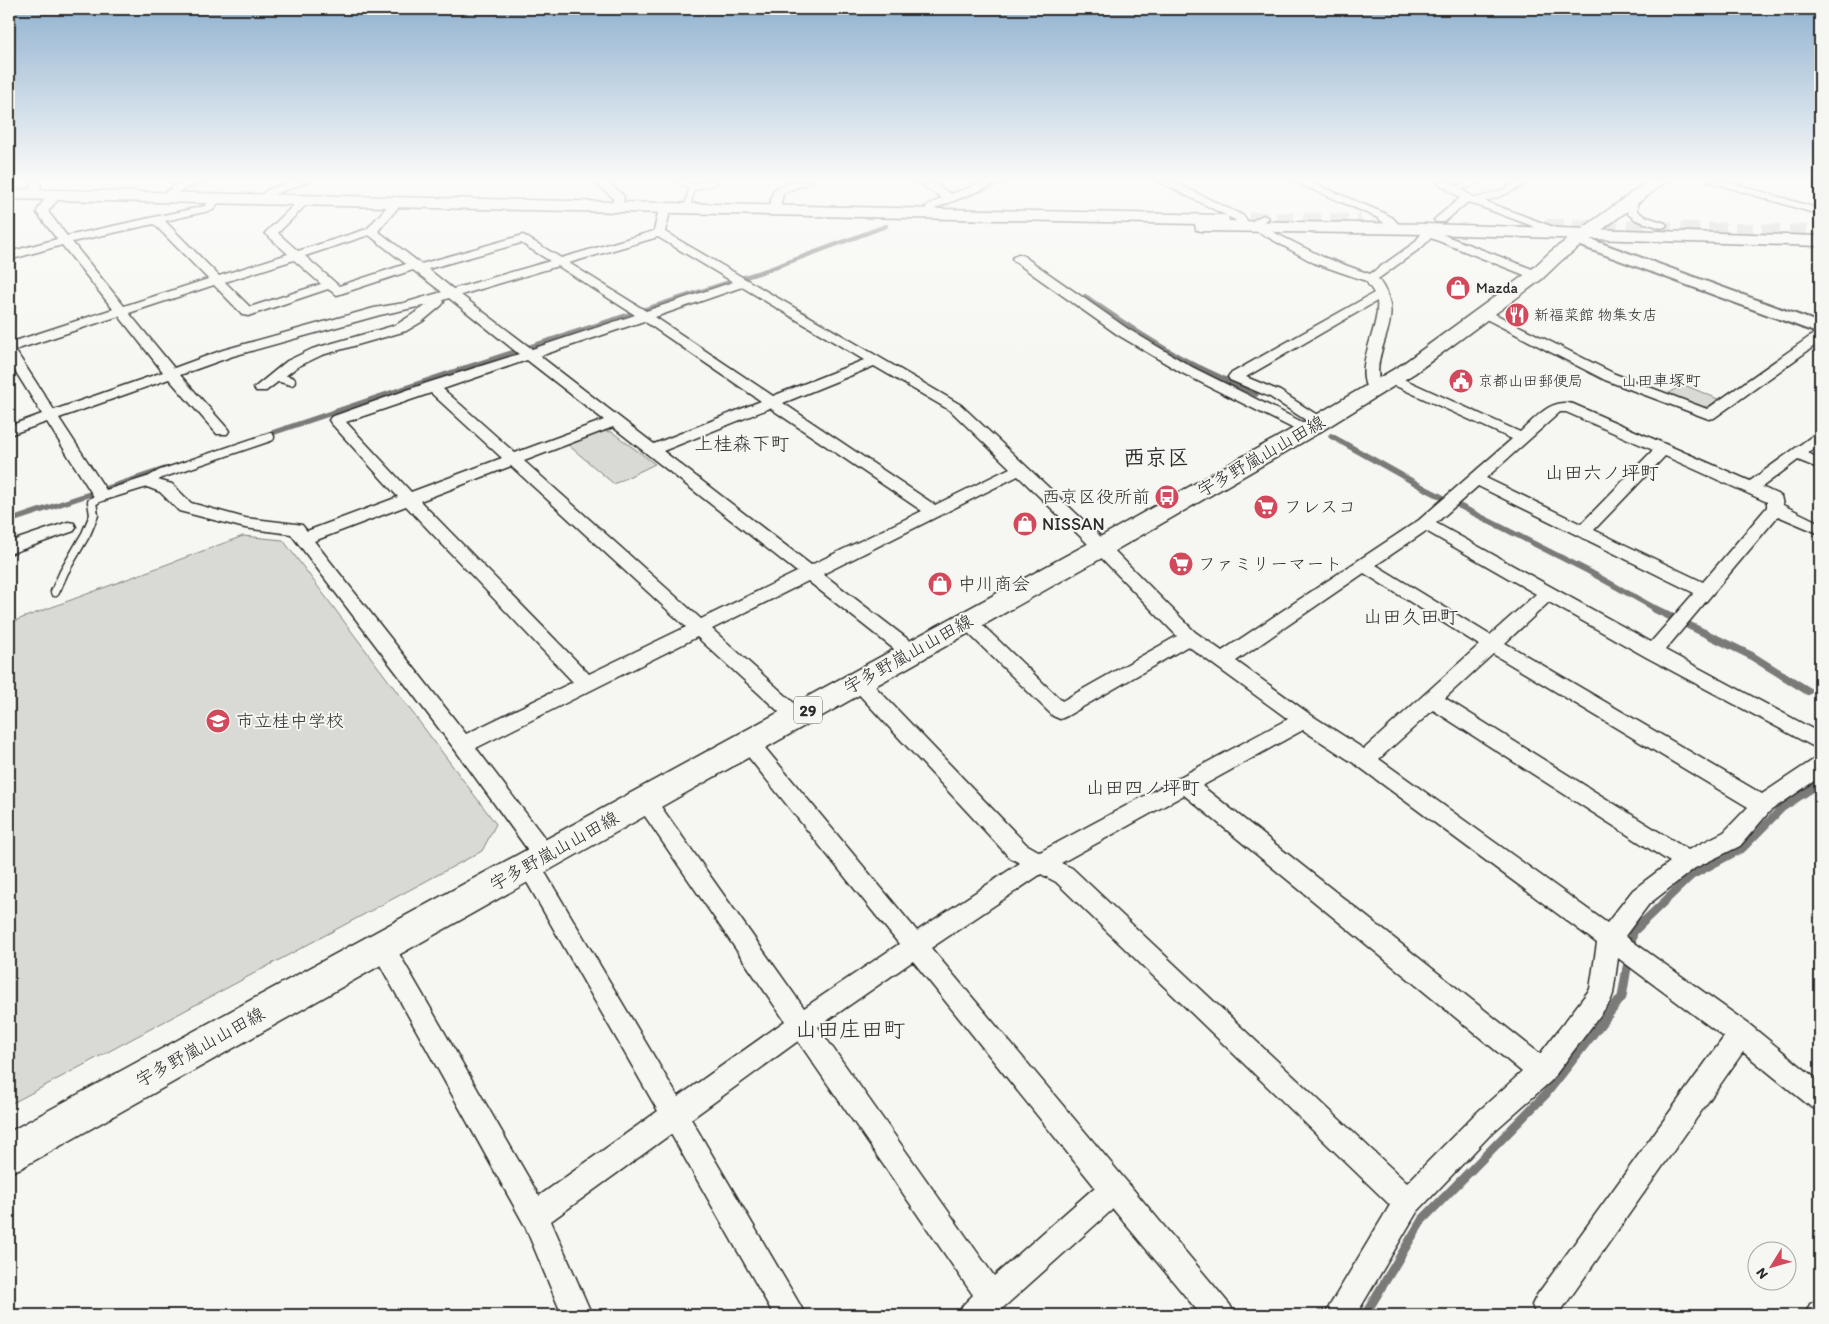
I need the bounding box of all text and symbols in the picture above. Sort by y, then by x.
shop icon: Mazda [1445,275,1471,301]
place label: Mazda [1476,279,1519,297]
restaurant icon: 新福菜館 物集女店 [1504,302,1530,328]
place label: 新福菜館 物集女店 [1534,306,1657,324]
public building icon: 京都山田郵便局 [1448,368,1474,394]
district label: 山田車塚町 [1621,371,1701,390]
place label: 京都山田郵便局 [1478,372,1583,390]
street label: 宇多野嵐山山田線 [1193,410,1329,502]
district label: 上桂森下町 [694,432,790,455]
district label: 西京区 [1123,444,1189,471]
district label: 山田六ノ坪町 [1545,461,1659,484]
bus stop icon: 西京区役所前 [1154,484,1180,510]
place label: 西京区役所前 [1042,486,1150,508]
supermarket icon: フレスコ [1253,494,1279,520]
place label: フレスコ [1284,496,1356,518]
shop icon: NISSAN [1012,511,1038,537]
place label: NISSAN [1042,513,1105,535]
supermarket icon: ファミリーマート [1168,551,1194,577]
place label: ファミリーマート [1198,553,1342,575]
shop icon: 中川商会 [927,571,953,597]
place label: 中川商会 [958,573,1030,595]
district label: 山田久田町 [1363,605,1459,628]
street label: 宇多野嵐山山田線 [840,609,976,699]
road number: 29 [794,696,822,724]
school or university icon: 市立桂中学校 [205,708,231,734]
place label: 市立桂中学校 [236,710,344,732]
district label: 山田四ノ坪町 [1086,776,1200,799]
street label: 宇多野嵐山山田線 [486,806,622,896]
street label: 宇多野嵐山山田線 [132,1002,268,1092]
district label: 山田庄田町 [795,1016,905,1043]
north arrow [1746,1242,1796,1292]
text: N [1752,1265,1772,1282]

